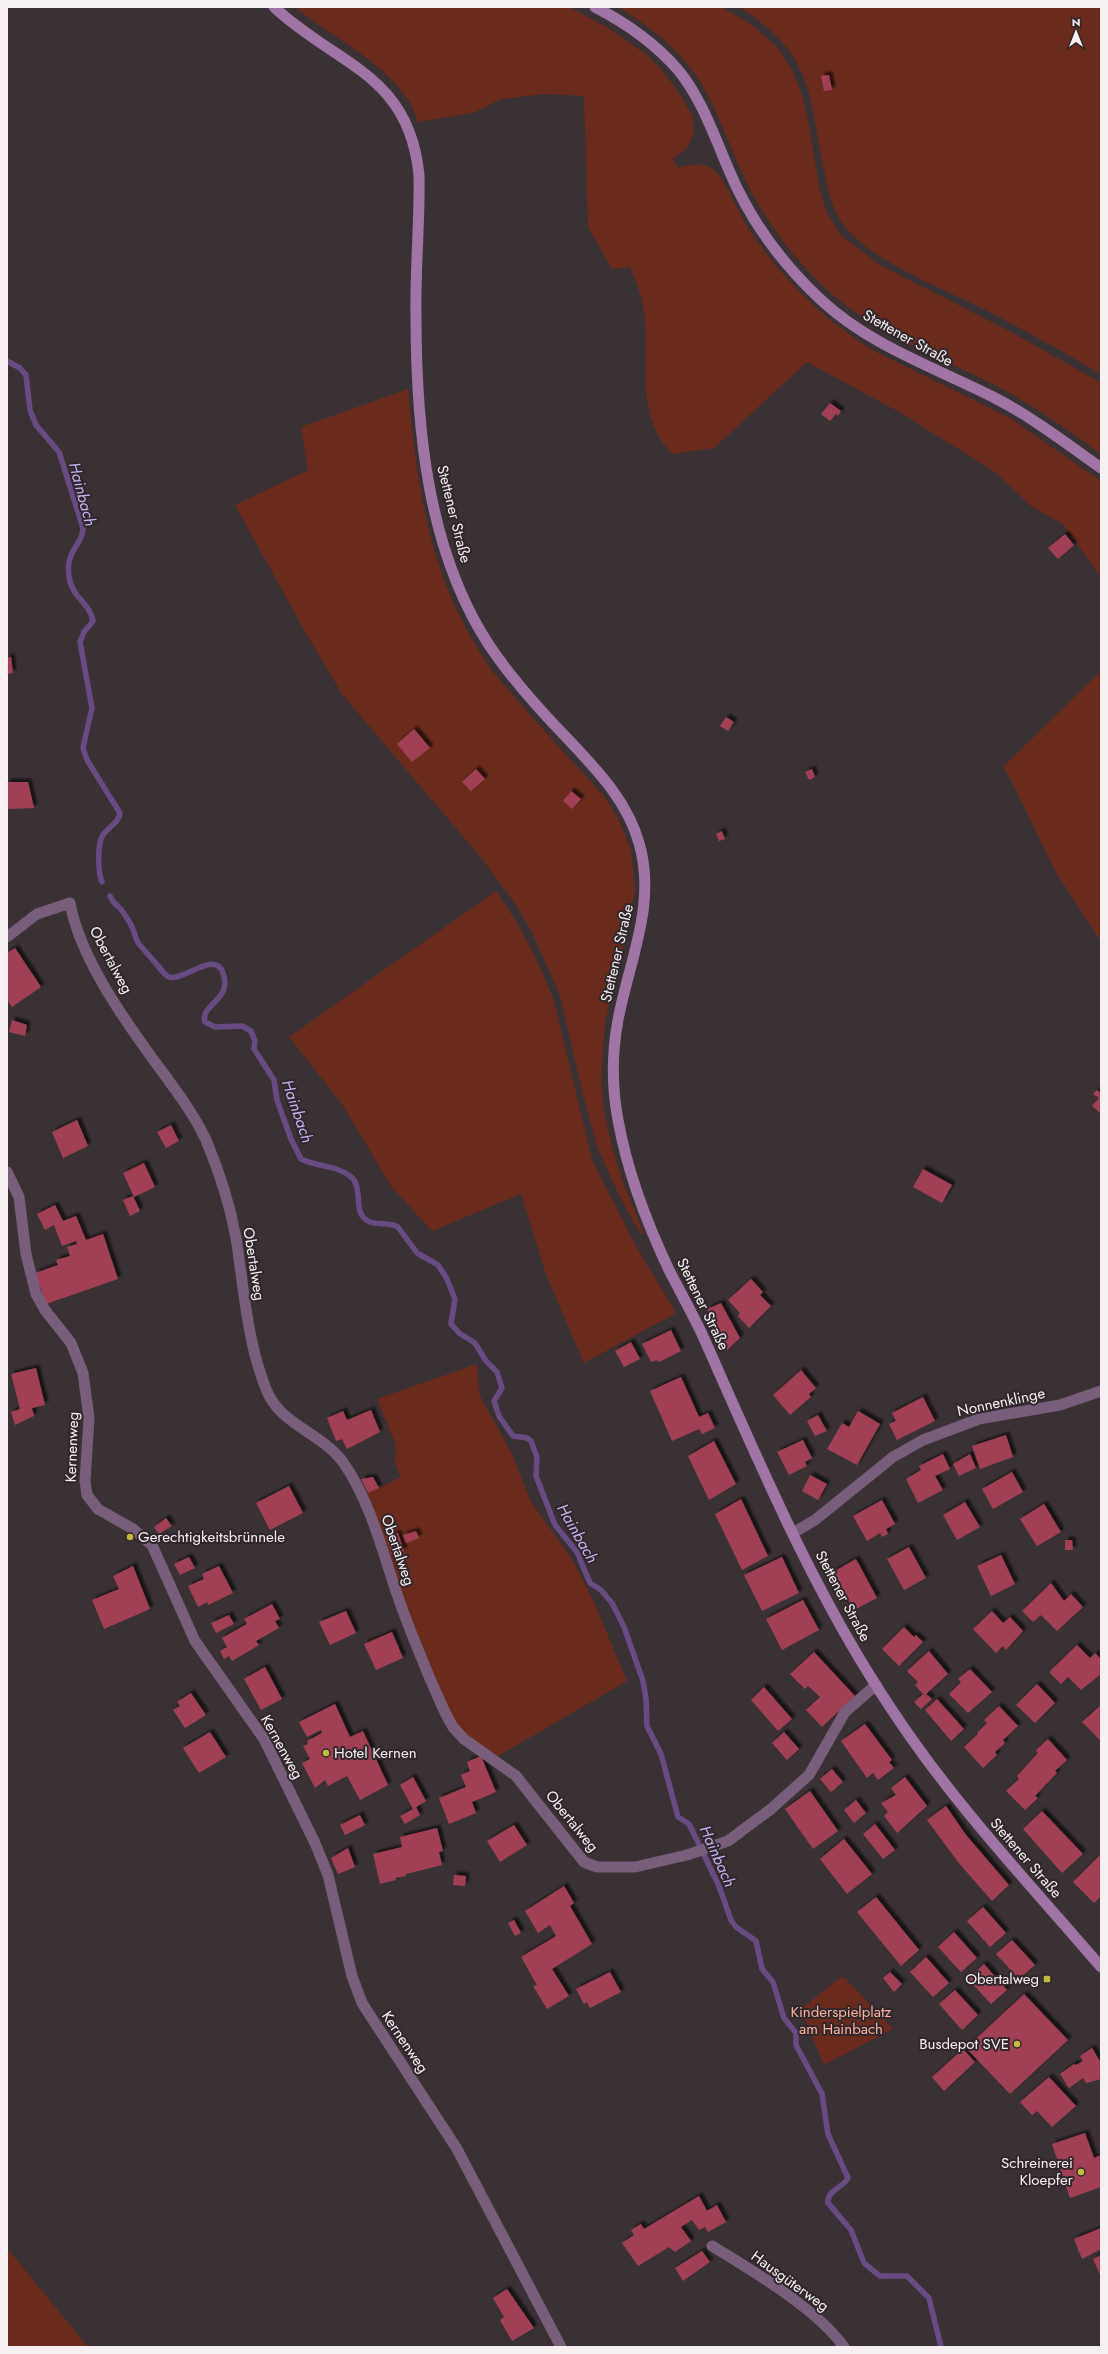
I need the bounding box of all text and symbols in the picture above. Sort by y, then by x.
north arrow [1056,12,1096,52]
text: N [1072,14,1080,30]
street label: Stettener Straße [859,304,957,372]
water label: Hainbach [63,460,102,529]
street label: Stettener Straße [431,463,477,565]
street label: Stettener Straße [595,901,639,1004]
street label: Obertalweg [84,922,138,998]
water label: Hainbach [276,1076,319,1146]
street label: Obertalweg [237,1226,271,1302]
street label: Stettener Straße [671,1254,735,1354]
street label: Nonnenklinge [955,1382,1047,1422]
street label: Kernenweg [60,1411,84,1483]
water label: Hainbach [551,1499,604,1567]
street label: Obertalweg [376,1512,420,1588]
place label: Gerechtigkeitsbrünnele [138,1526,285,1548]
marker: Gerechtigkeitsbrünnele [125,1532,135,1542]
street label: Stettener Straße [810,1547,876,1646]
street label: Kernenweg [255,1711,309,1783]
place label: Hotel Kernen [334,1742,417,1764]
marker: Hotel Kernen [321,1748,331,1758]
street label: Obertalweg [540,1785,604,1857]
street label: Stettener Straße [985,1813,1067,1903]
water label: Hainbach [694,1822,741,1891]
place label: Obertalweg [965,1968,1039,1990]
marker: Obertalweg [1042,1974,1052,1984]
park label: Kinderspielplatz am Hainbach [790,2001,892,2040]
street label: Kernenweg [376,2007,434,2077]
place label: Busdepot SVE [919,2033,1009,2055]
marker: Busdepot SVE [1012,2039,1022,2049]
place label: Schreinerei Kloepfer [1001,2152,1074,2191]
marker: Schreinerei Kloepfer [1076,2167,1086,2177]
street label: Hausgüterweg [747,2245,833,2317]

